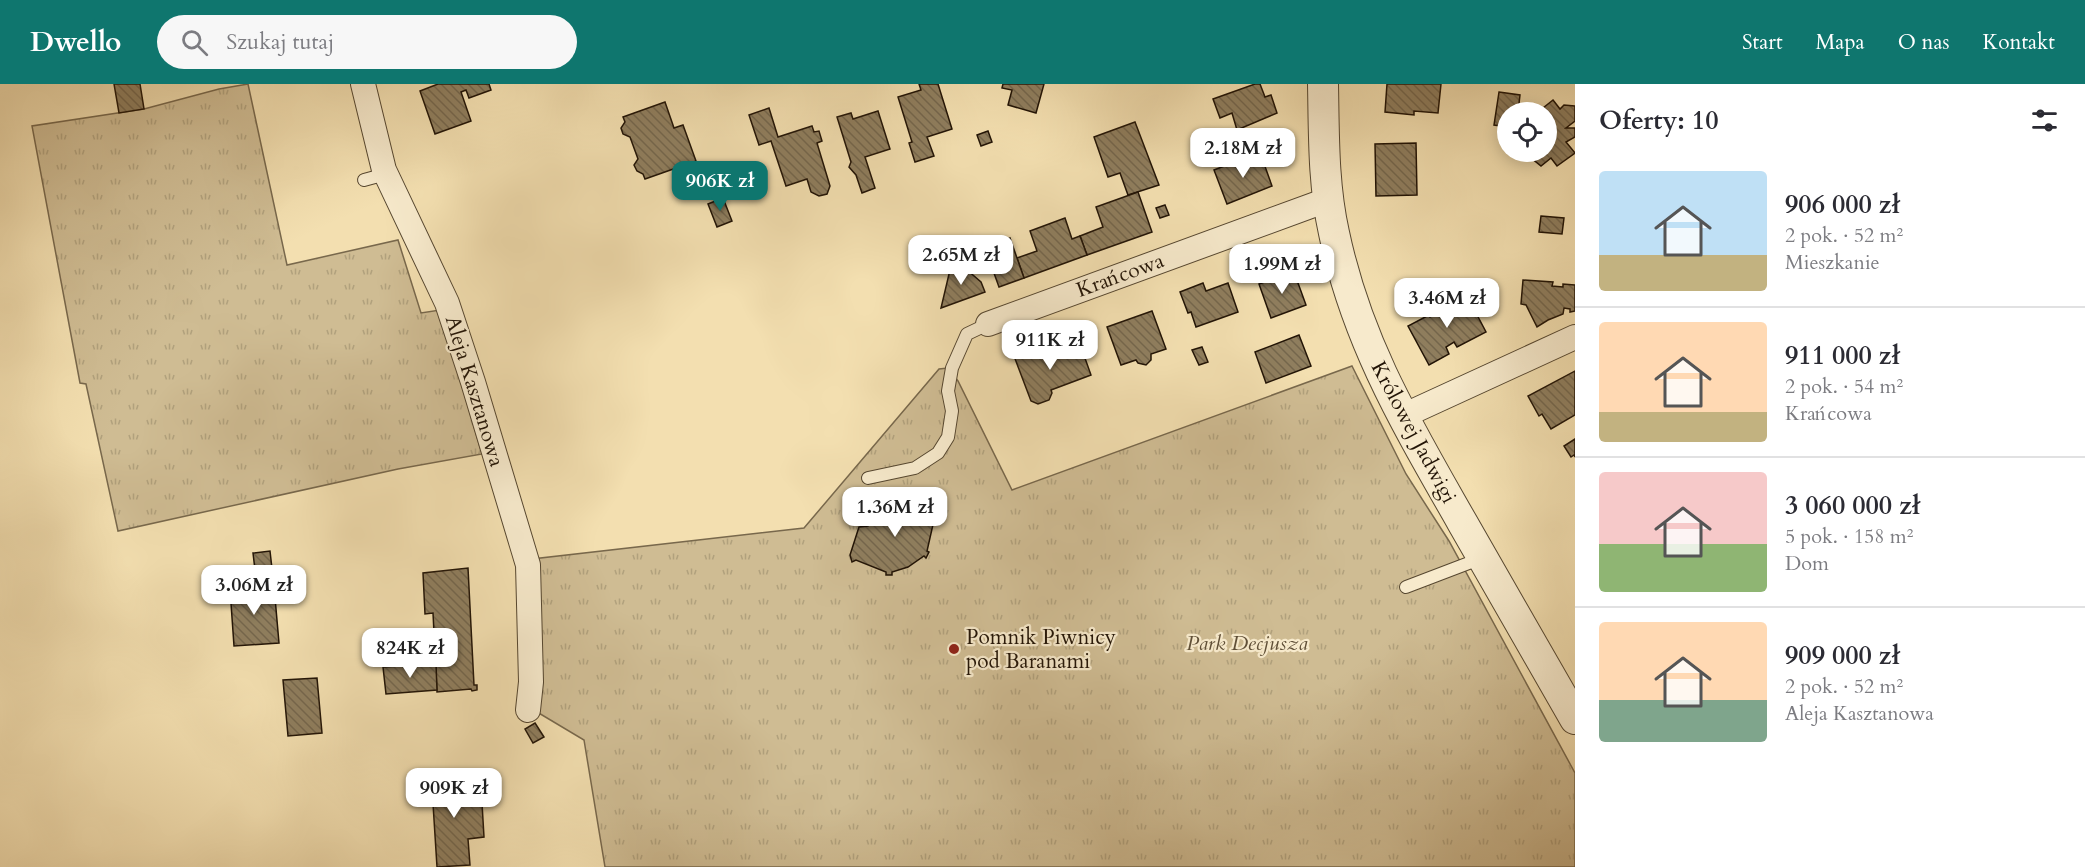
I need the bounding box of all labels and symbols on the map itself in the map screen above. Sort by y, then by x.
pin: 2.18M zł [1181,128,1305,179]
pin: 906K zł [665,161,775,212]
pin: 2.65M zł [899,235,1023,286]
pin: 1.99M zł [1220,244,1344,295]
street label: Krańcowa [1072,246,1168,305]
pin: 3.46M zł [1385,278,1509,329]
street label: Aleja Kasztanowa [438,312,511,470]
pin: 911K zł [995,320,1105,371]
street label: Królowej Jadwigi [1364,356,1463,508]
pin: 1.36M zł [833,487,957,538]
pin: 3.06M zł [192,565,316,616]
place label: Pomnik Piwnicy pod Baranami [966,623,1116,676]
pin: 824K zł [355,628,465,679]
park label: Park Decjusza [1186,629,1308,658]
marker: Pomnik Piwnicy pod Baranami [947,642,961,656]
pin: 909K zł [399,768,509,819]

